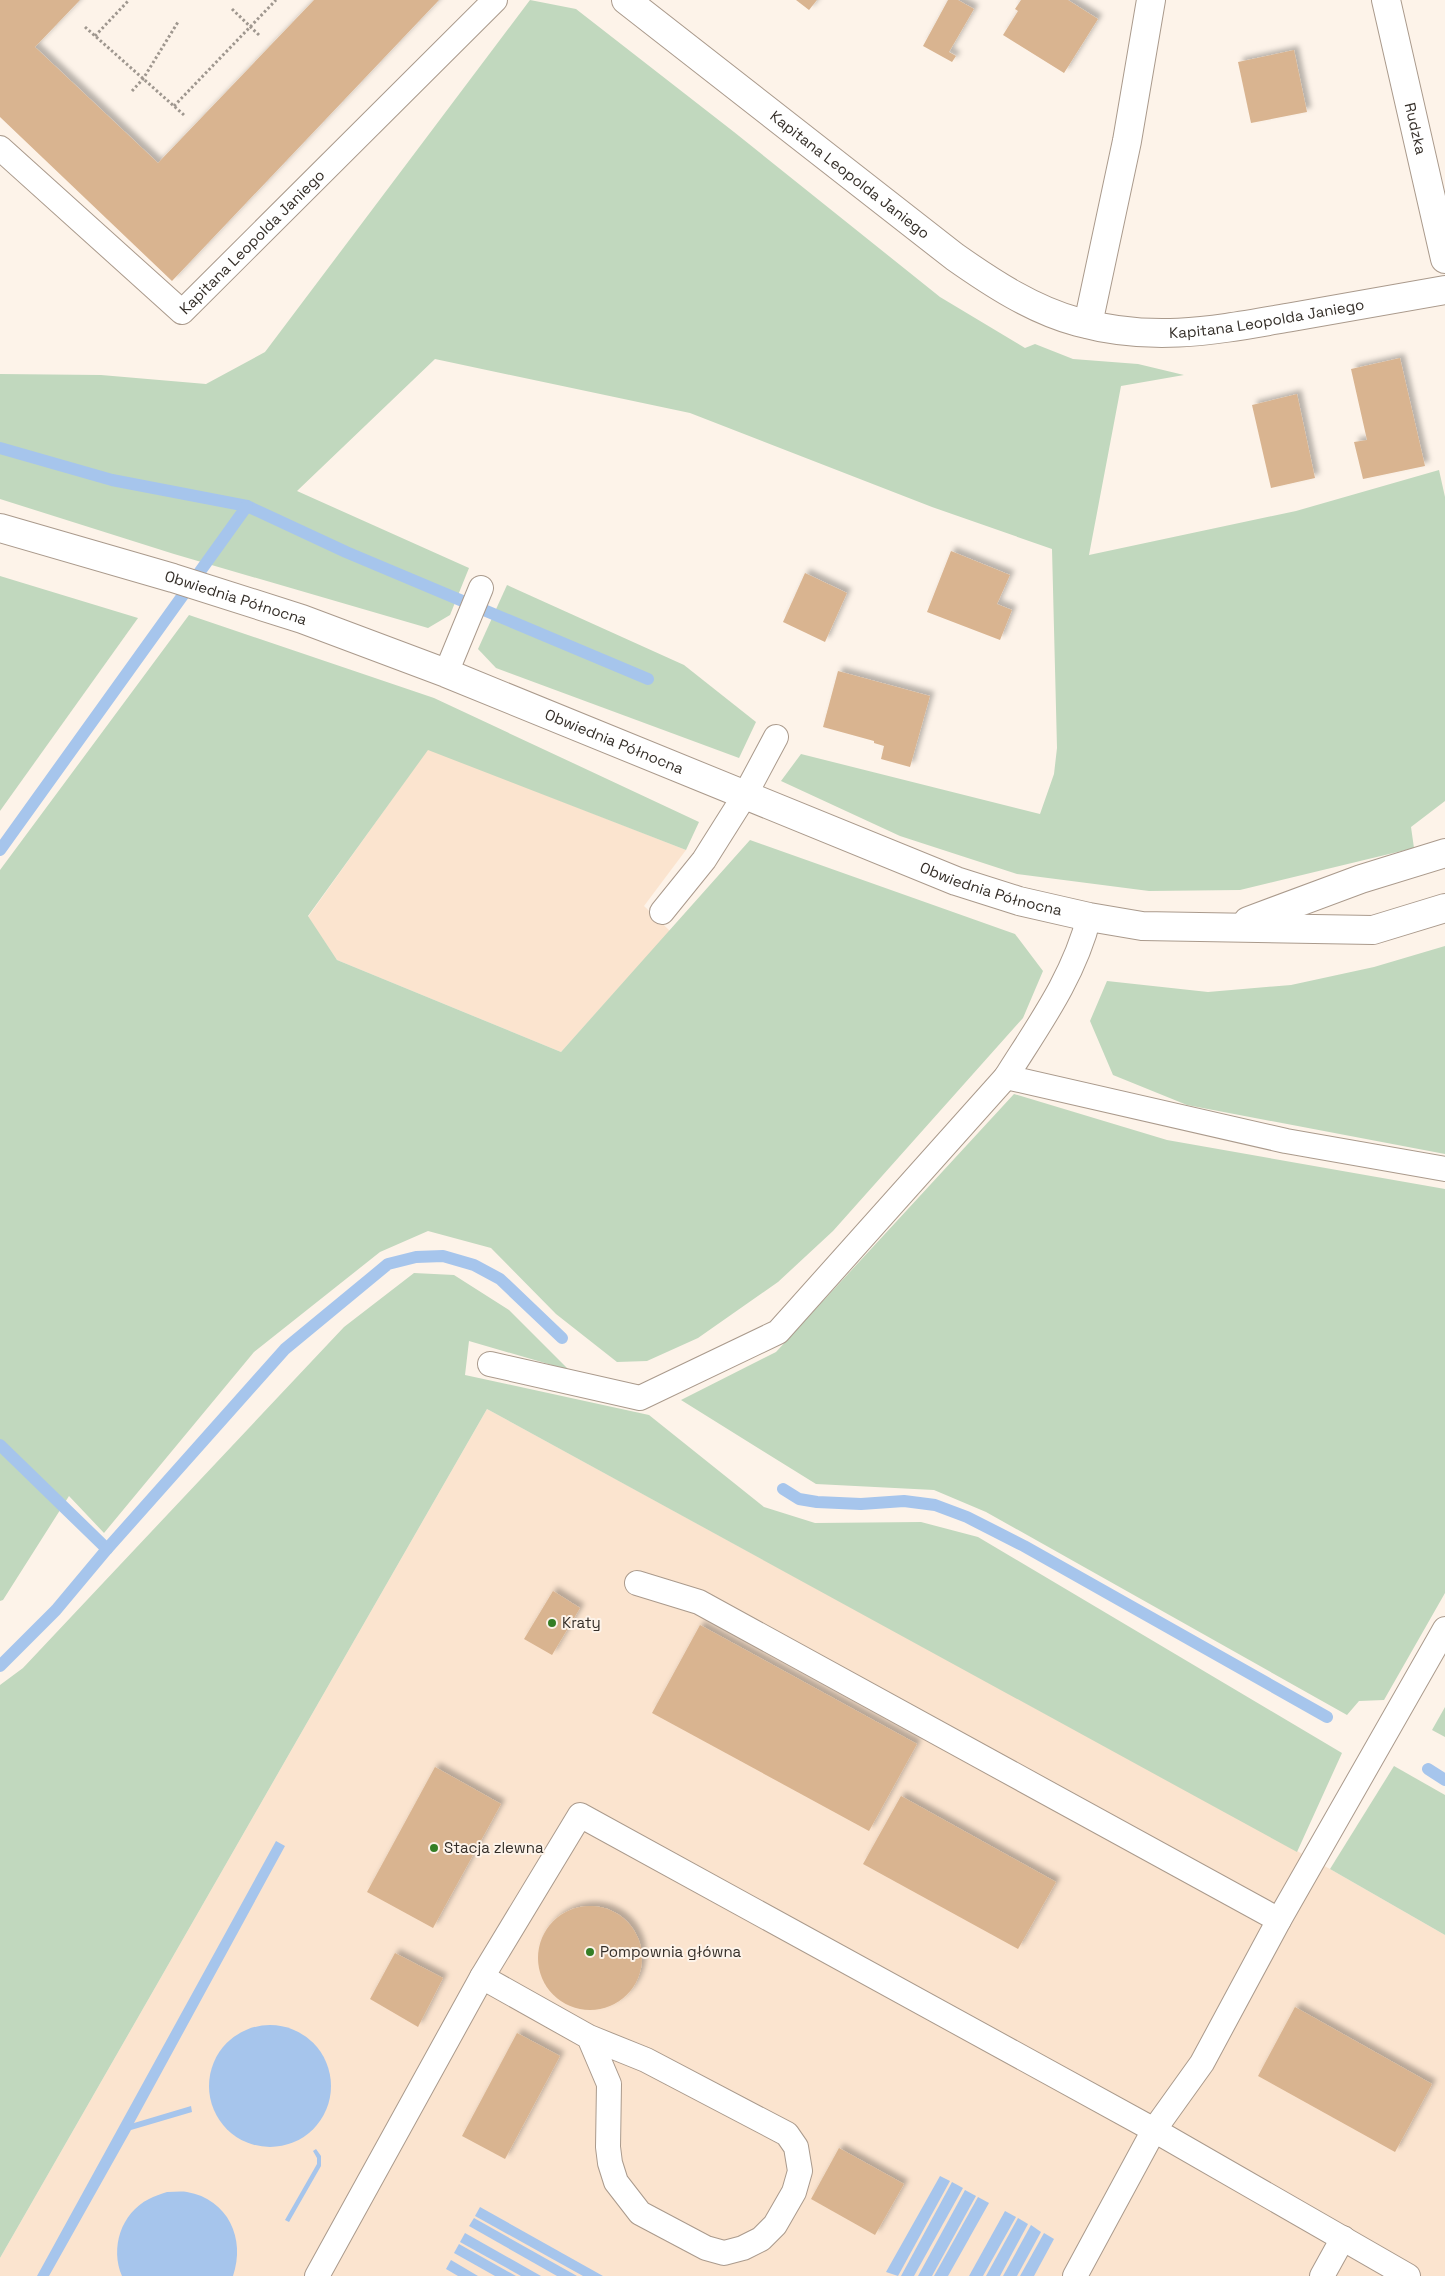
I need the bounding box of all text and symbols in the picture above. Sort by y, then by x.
street label: Rudzka [1401,101,1431,157]
street label: Kapitana Leopolda Janiego [767,106,934,243]
street label: Kapitana Leopolda Janiego [175,165,328,318]
street label: Kapitana Leopolda Janiego [1169,294,1366,342]
street label: Obwiednia Północna [163,566,310,629]
street label: Obwiednia Północna [542,704,687,778]
street label: Obwiednia Północna [917,857,1064,920]
place label: Kraty [562,1613,601,1632]
marker: Kraty [546,1617,558,1629]
place label: Stacja zlewna [444,1838,544,1857]
marker: Stacja zlewna [428,1842,440,1854]
place label: Pompownia główna [600,1942,742,1961]
marker: Pompownia główna [584,1946,596,1958]

